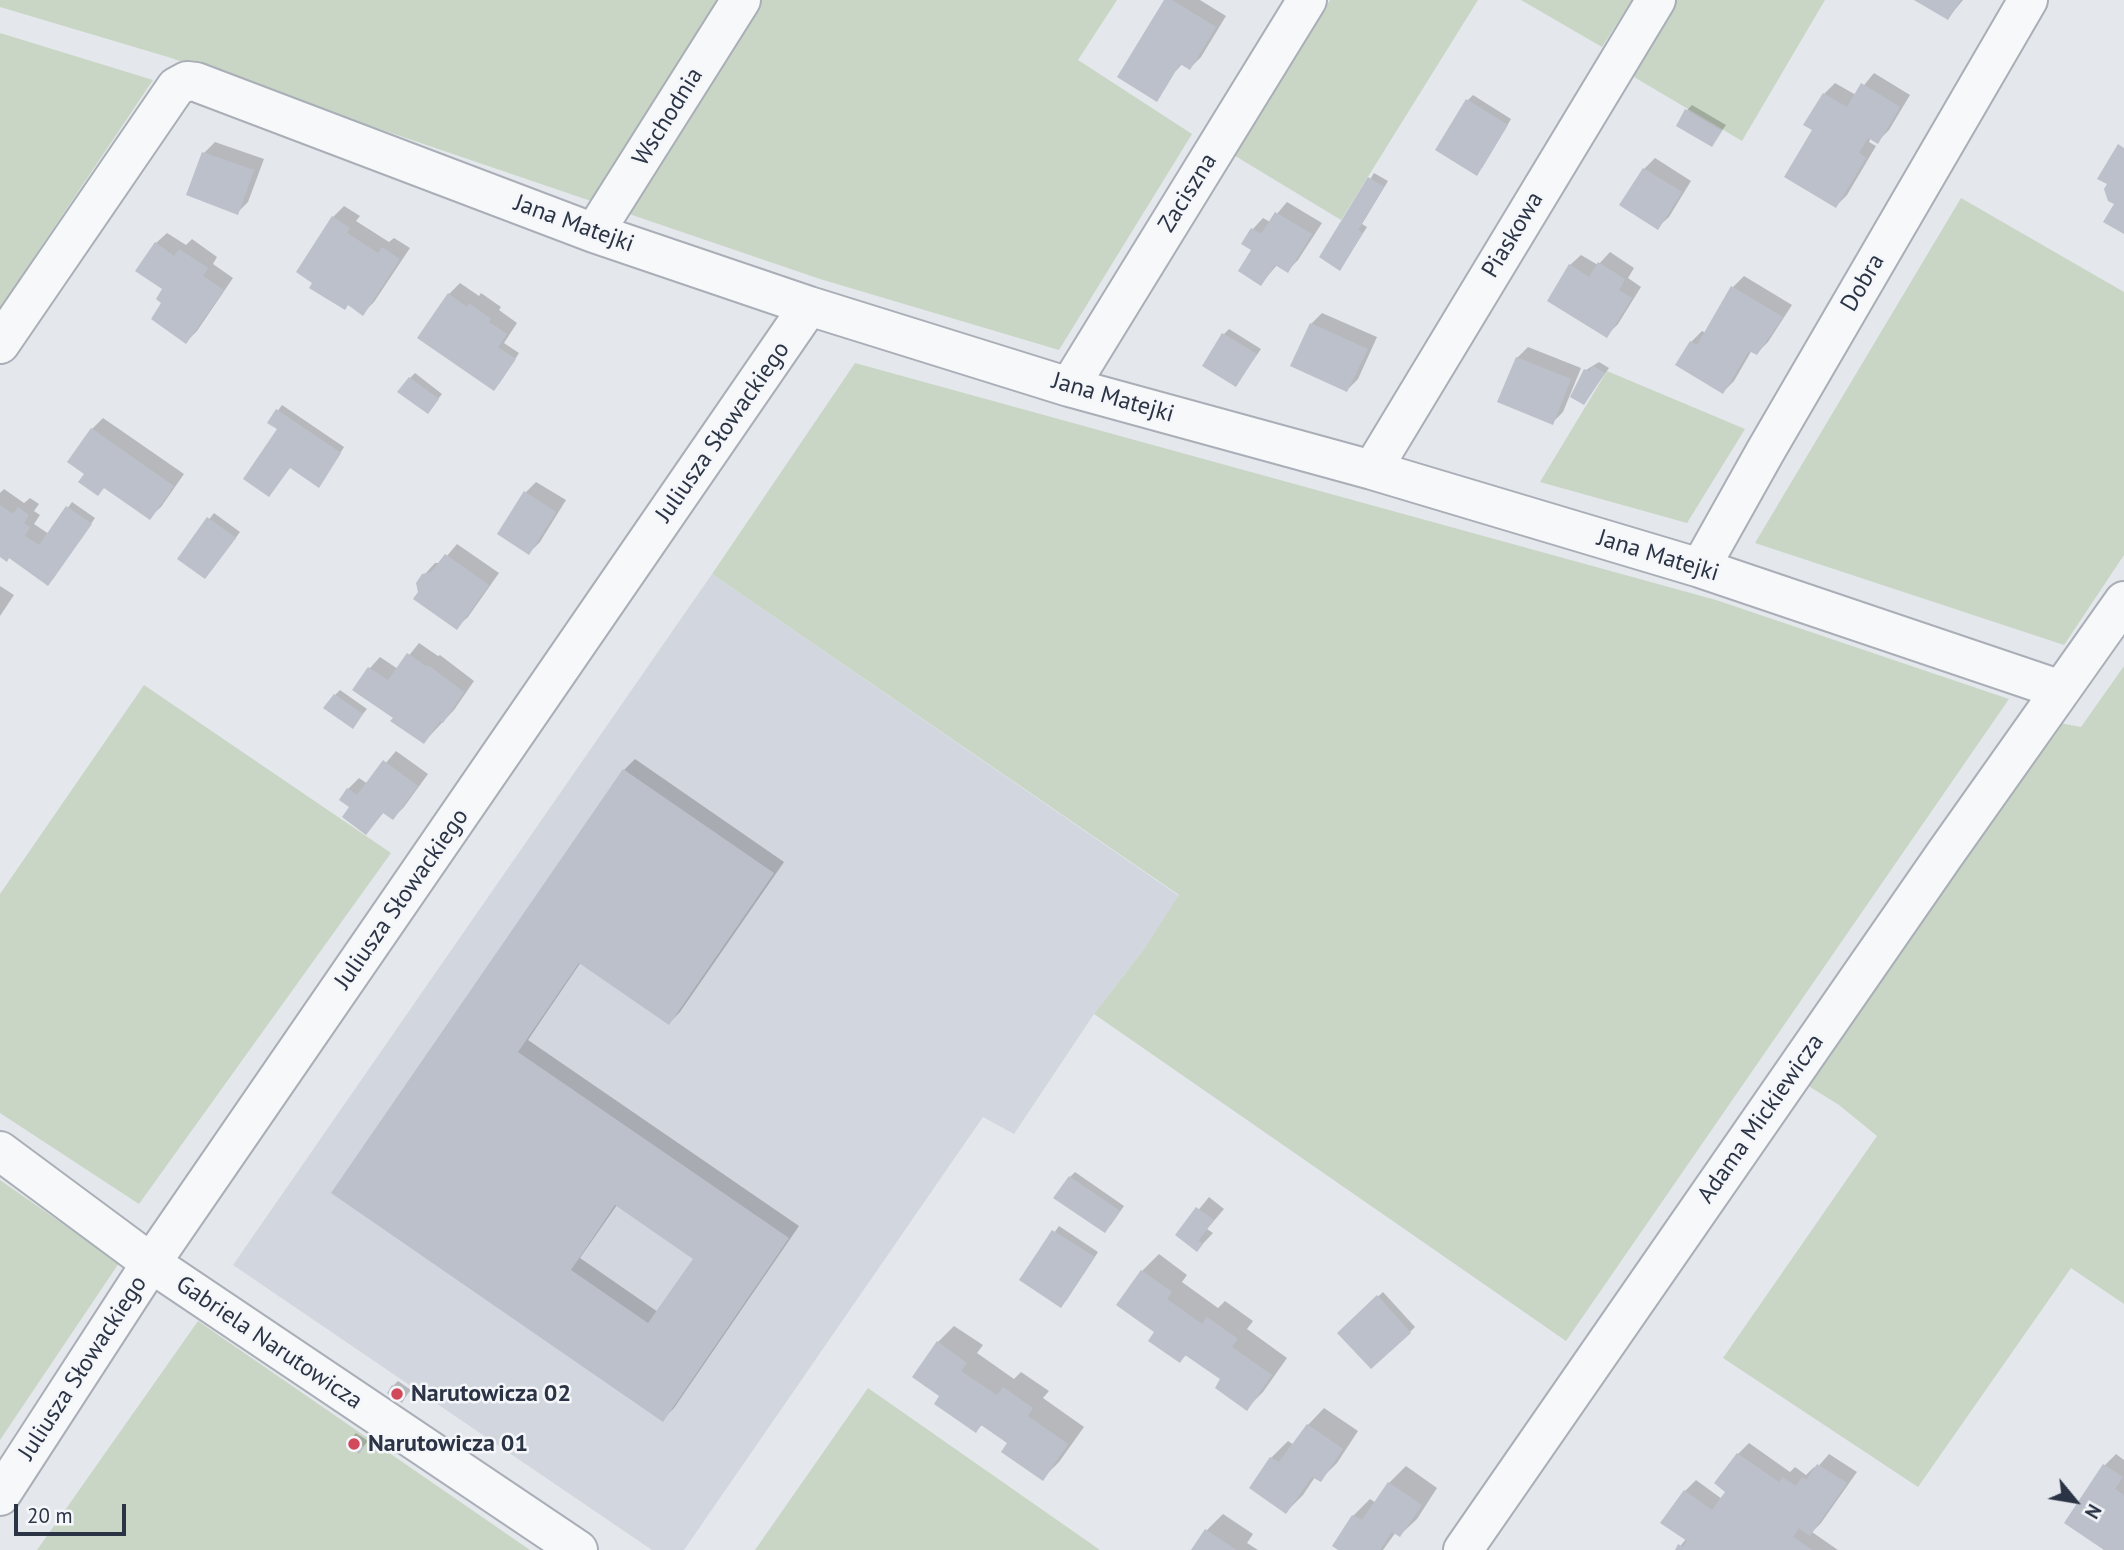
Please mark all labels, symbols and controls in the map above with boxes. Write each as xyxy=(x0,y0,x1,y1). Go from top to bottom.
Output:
street label: Wschodnia xyxy=(627,63,709,171)
street label: Zaciszna xyxy=(1153,148,1223,238)
street label: Piaskowa xyxy=(1476,187,1550,283)
street label: Jana Matejki xyxy=(510,189,638,259)
street label: Dobra xyxy=(1835,249,1891,317)
street label: Juliusza Słowackiego xyxy=(650,336,796,528)
street label: Jana Matejki xyxy=(1049,367,1177,429)
street label: Jana Matejki xyxy=(1594,524,1722,588)
street label: Juliusza Słowackiego xyxy=(329,803,475,995)
street label: Adama Mickiewicza xyxy=(1692,1029,1830,1209)
street label: Gabriela Narutowicza xyxy=(170,1270,368,1416)
street label: Juliusza Słowackiego xyxy=(13,1271,153,1465)
place label: Narutowicza 02 xyxy=(411,1380,571,1408)
marker: Narutowicza 02 xyxy=(389,1386,405,1402)
place label: Narutowicza 01 xyxy=(368,1430,528,1458)
marker: Narutowicza 01 xyxy=(346,1436,362,1452)
north arrow xyxy=(2040,1466,2110,1536)
scale bar xyxy=(18,1490,130,1534)
text: N xyxy=(2080,1500,2107,1523)
text: 20 m xyxy=(27,1502,73,1529)

